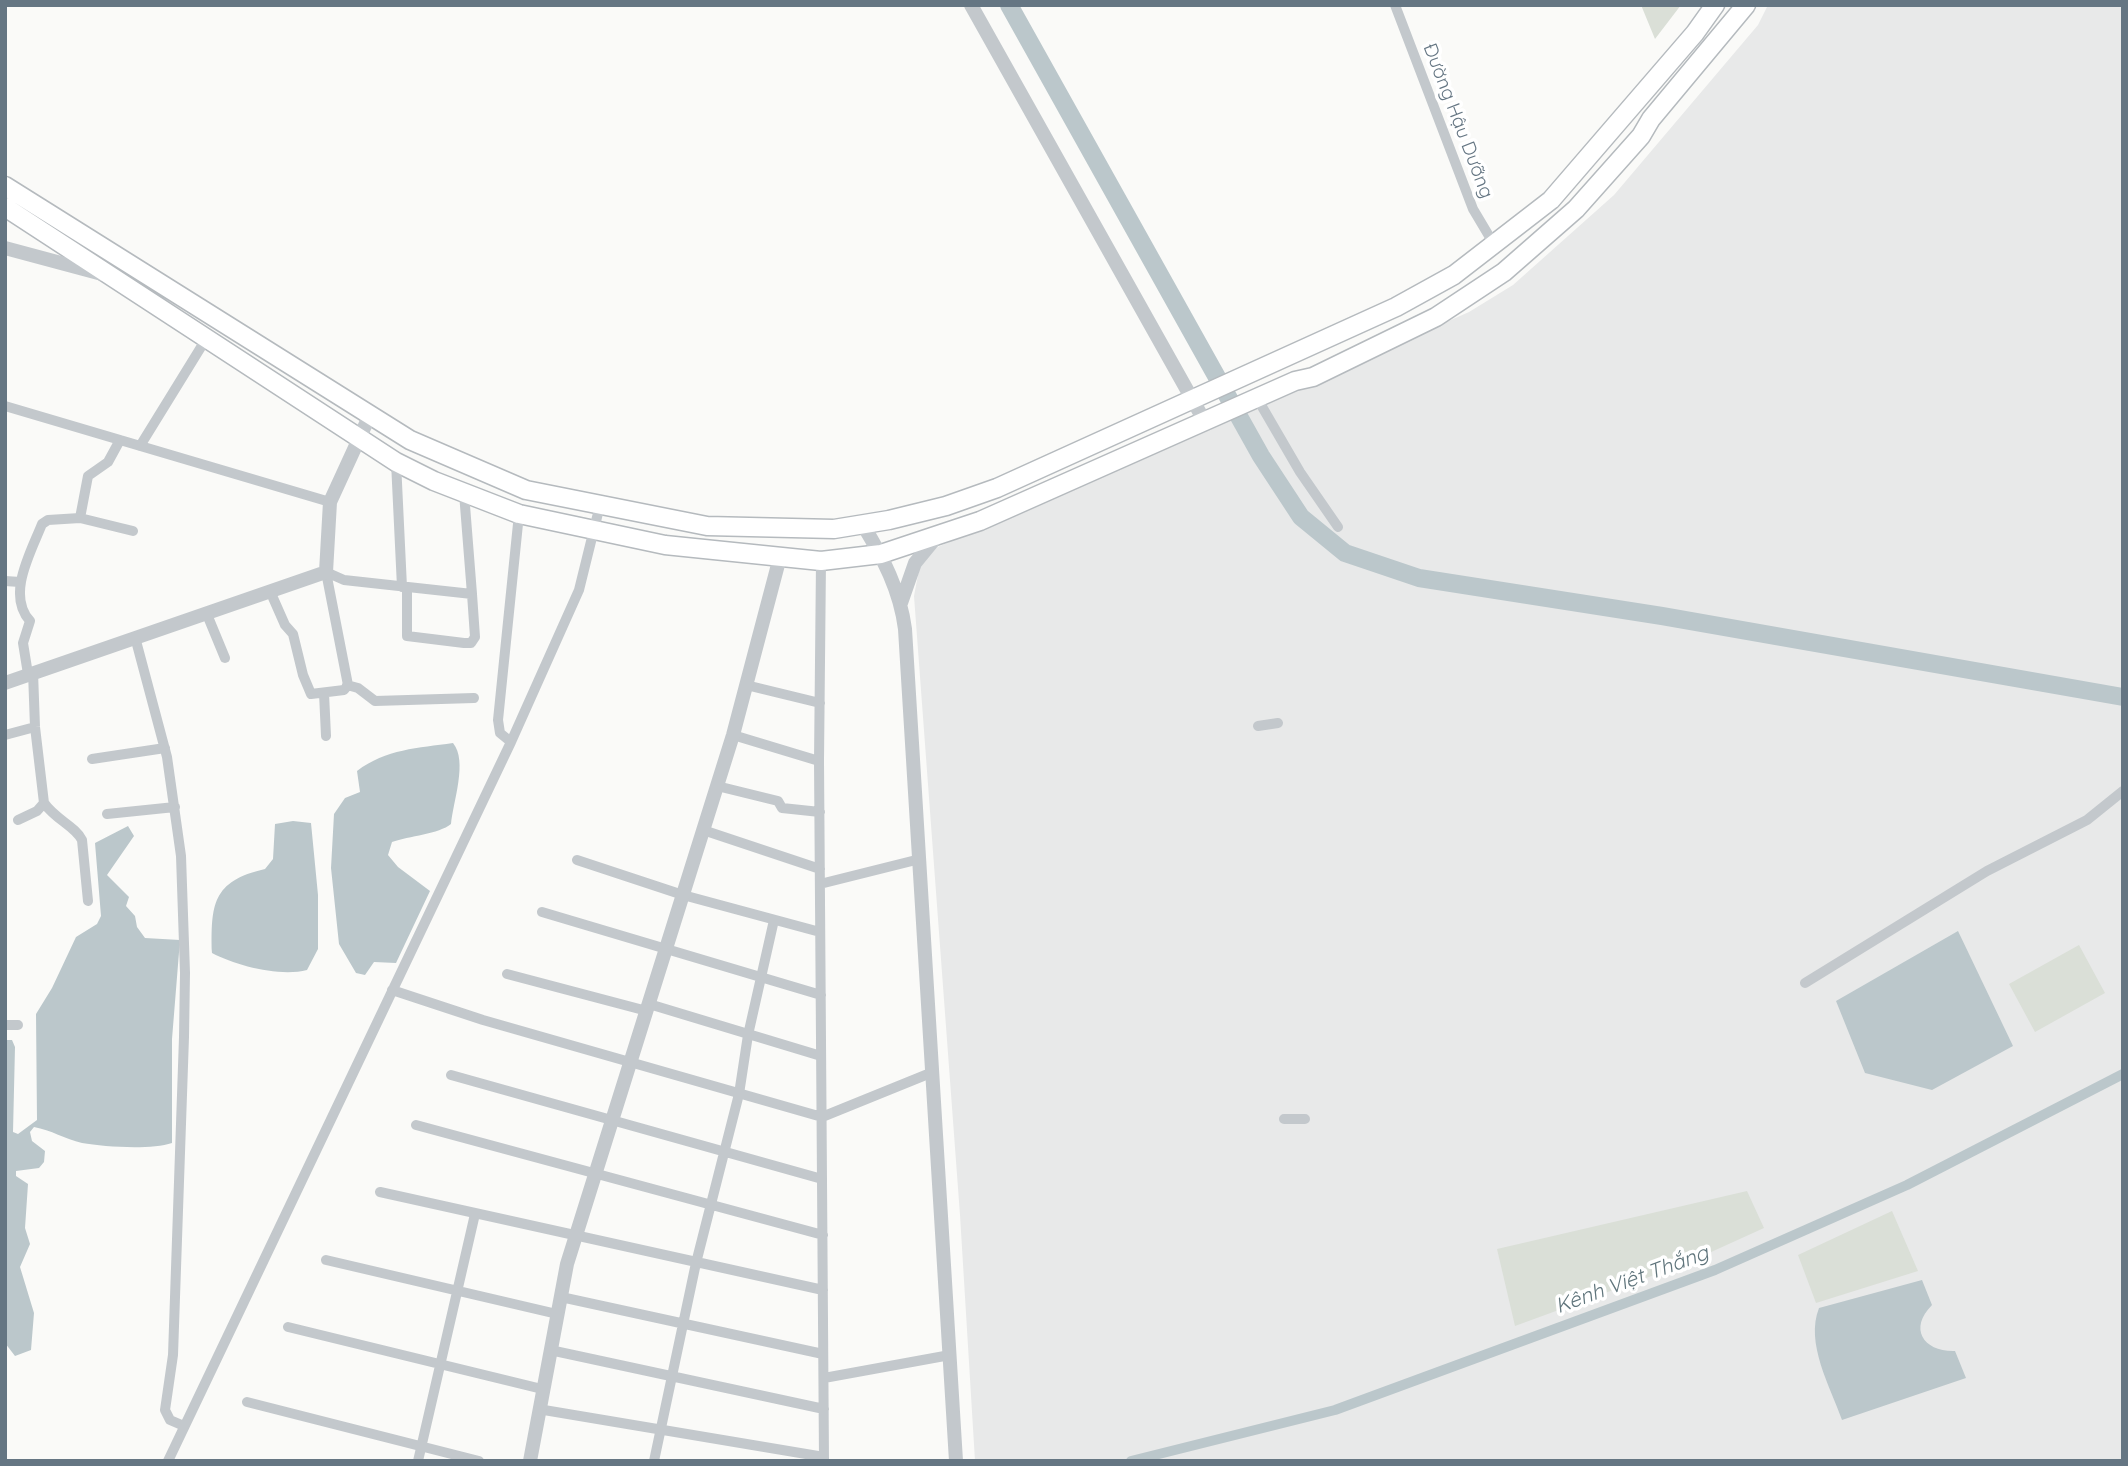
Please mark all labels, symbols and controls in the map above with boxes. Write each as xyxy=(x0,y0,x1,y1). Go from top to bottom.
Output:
street label: Đường Hậu Dưỡng xyxy=(1418,40,1498,202)
water label: Kênh Việt Thắng xyxy=(1552,1241,1712,1319)

